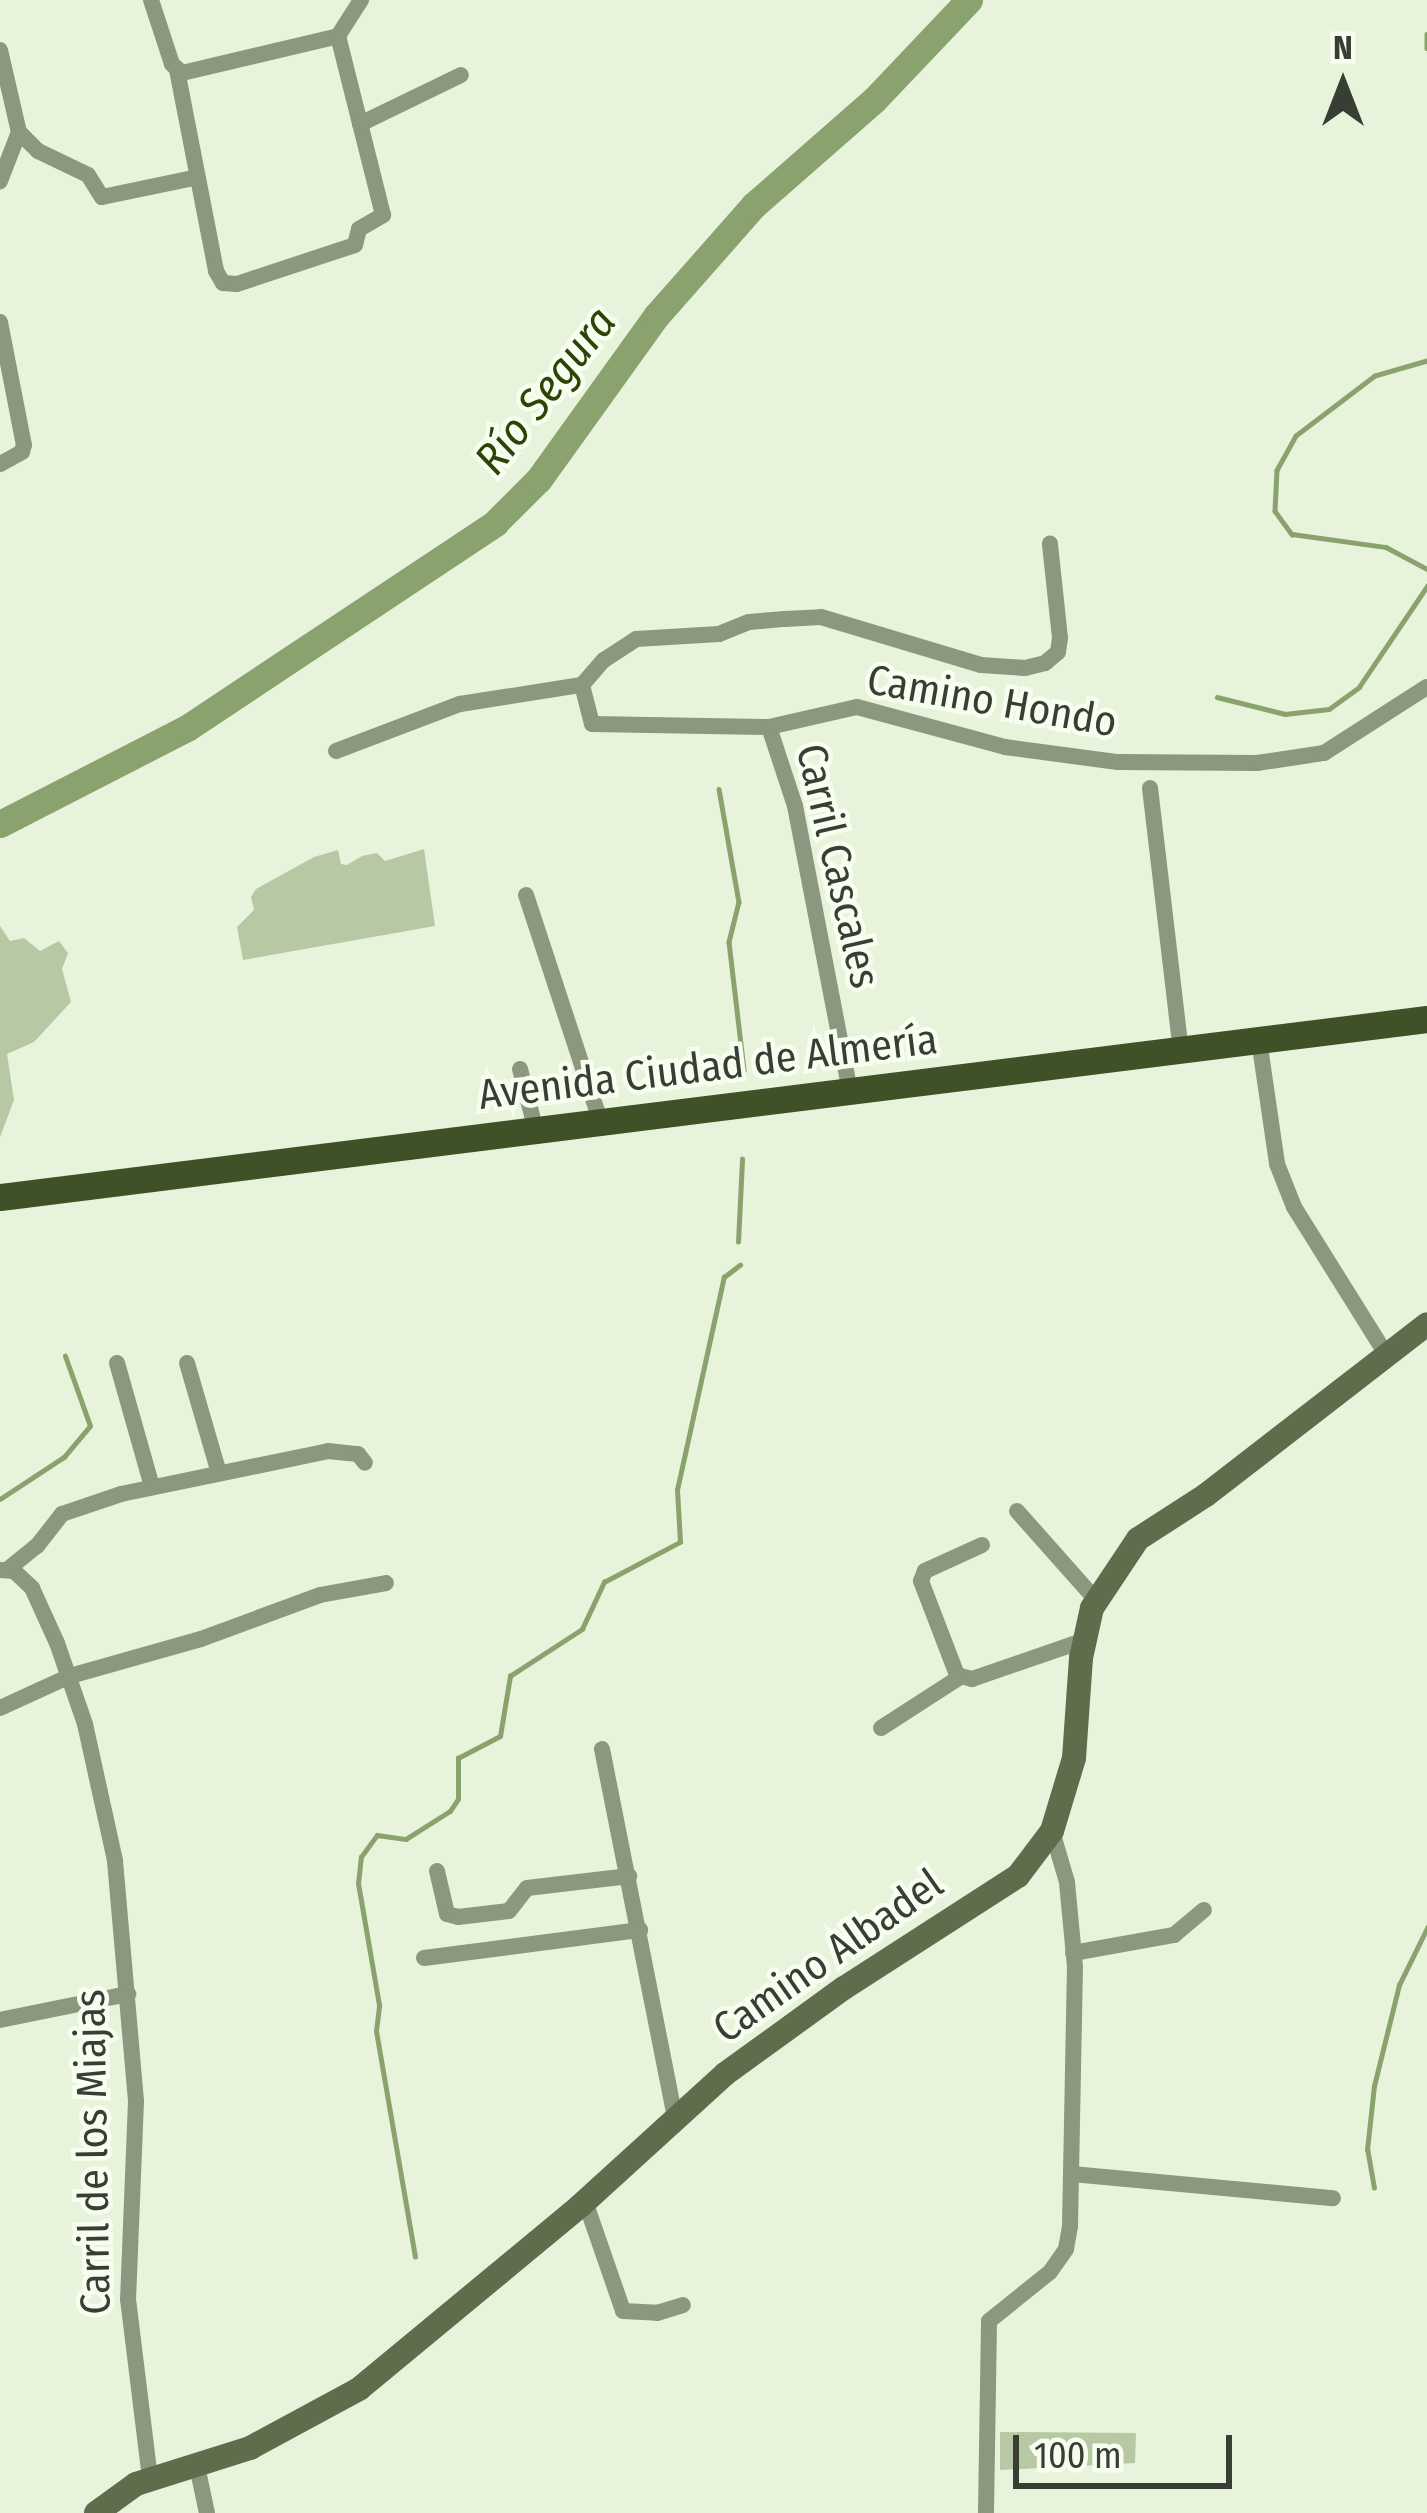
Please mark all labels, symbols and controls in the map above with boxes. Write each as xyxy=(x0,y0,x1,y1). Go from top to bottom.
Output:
north arrow xyxy=(1283,24,1403,144)
text: N xyxy=(1333,28,1353,68)
water label: Río Segura xyxy=(464,297,628,485)
street label: Camino Hondo xyxy=(863,654,1121,748)
street label: Carril Cascales xyxy=(785,739,891,993)
street label: Avenida Ciudad de Almería xyxy=(476,1014,940,1120)
street label: Camino Albadel xyxy=(704,1858,952,2054)
street label: Carril de los Miajas xyxy=(65,1989,121,2315)
scale bar xyxy=(1019,2411,1238,2485)
text: 100 m xyxy=(1034,2434,1122,2478)

